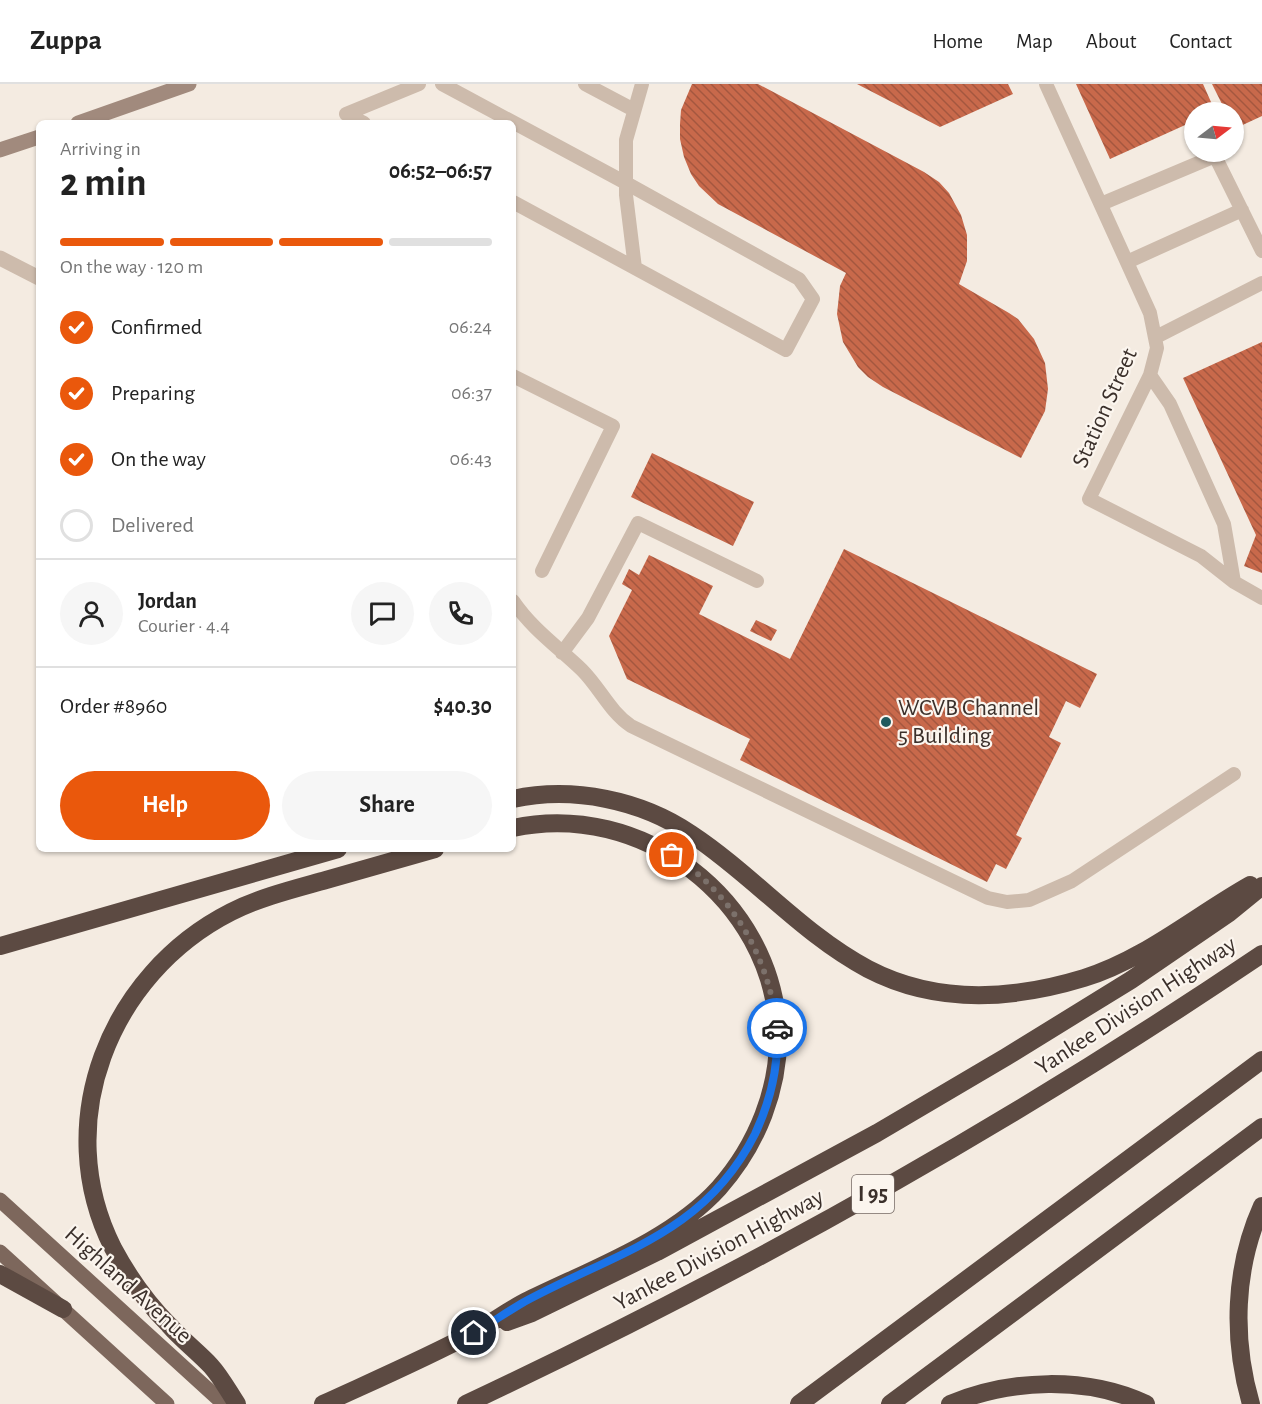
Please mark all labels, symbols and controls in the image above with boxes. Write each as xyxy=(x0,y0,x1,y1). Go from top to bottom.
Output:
text: Zuppa xyxy=(30,27,102,55)
text: Home xyxy=(932,31,983,52)
text: Map xyxy=(1016,31,1053,52)
text: About xyxy=(1086,31,1136,52)
text: Contact xyxy=(1169,31,1232,52)
north arrow xyxy=(1184,102,1244,162)
map controls xyxy=(1184,102,1244,162)
text: Arriving in xyxy=(60,139,141,159)
text: 06:52–06:57 xyxy=(389,160,492,182)
text: 2 min xyxy=(60,164,147,203)
text: On the way · 120 m xyxy=(60,257,203,277)
icon: check xyxy=(60,311,93,344)
text: Confirmed xyxy=(111,316,202,338)
text: 06:24 xyxy=(449,317,492,337)
street label: Station Street xyxy=(1068,344,1142,471)
icon: check xyxy=(60,377,93,410)
text: Preparing xyxy=(111,382,195,404)
text: 06:37 xyxy=(451,383,492,403)
icon: check xyxy=(60,443,93,476)
text: On the way xyxy=(111,448,206,470)
text: 06:43 xyxy=(450,449,492,469)
text: Delivered xyxy=(111,514,194,536)
button: person xyxy=(60,582,123,645)
button: chat xyxy=(351,582,414,645)
button: phone xyxy=(429,582,492,645)
text: Jordan xyxy=(138,590,197,612)
text: Courier · 4.4 xyxy=(138,616,230,636)
text: Order #8960 xyxy=(60,695,167,717)
text: $40.30 xyxy=(434,695,492,717)
place label: WCVB Channel 5 Building xyxy=(898,696,1039,748)
marker: WCVB Channel 5 Building xyxy=(879,715,893,729)
button: Help xyxy=(60,771,270,840)
button: Share xyxy=(282,771,492,840)
pin xyxy=(646,829,697,880)
icon: bag xyxy=(655,838,688,871)
street label: Yankee Division Highway xyxy=(1032,932,1240,1080)
courier xyxy=(747,998,807,1058)
icon: car xyxy=(761,1012,794,1045)
road number: I 95 xyxy=(852,1175,894,1213)
street label: Yankee Division Highway xyxy=(610,1185,828,1315)
street label: Highland Avenue xyxy=(60,1222,196,1348)
pin xyxy=(448,1307,499,1358)
icon: home xyxy=(457,1316,490,1349)

